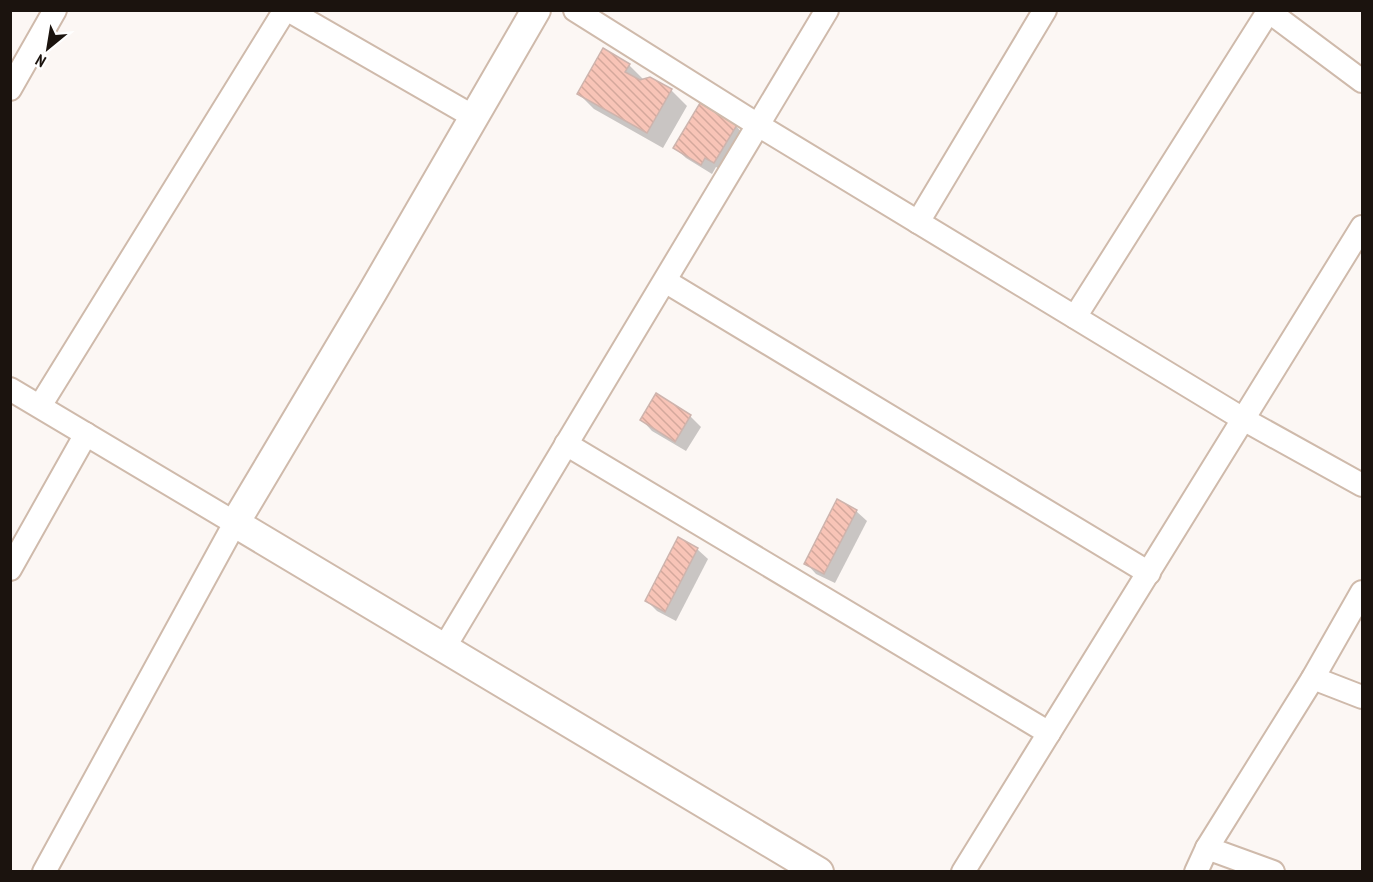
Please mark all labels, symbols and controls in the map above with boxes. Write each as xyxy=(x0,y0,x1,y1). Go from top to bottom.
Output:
north arrow xyxy=(18,18,78,78)
text: N xyxy=(32,50,49,72)

